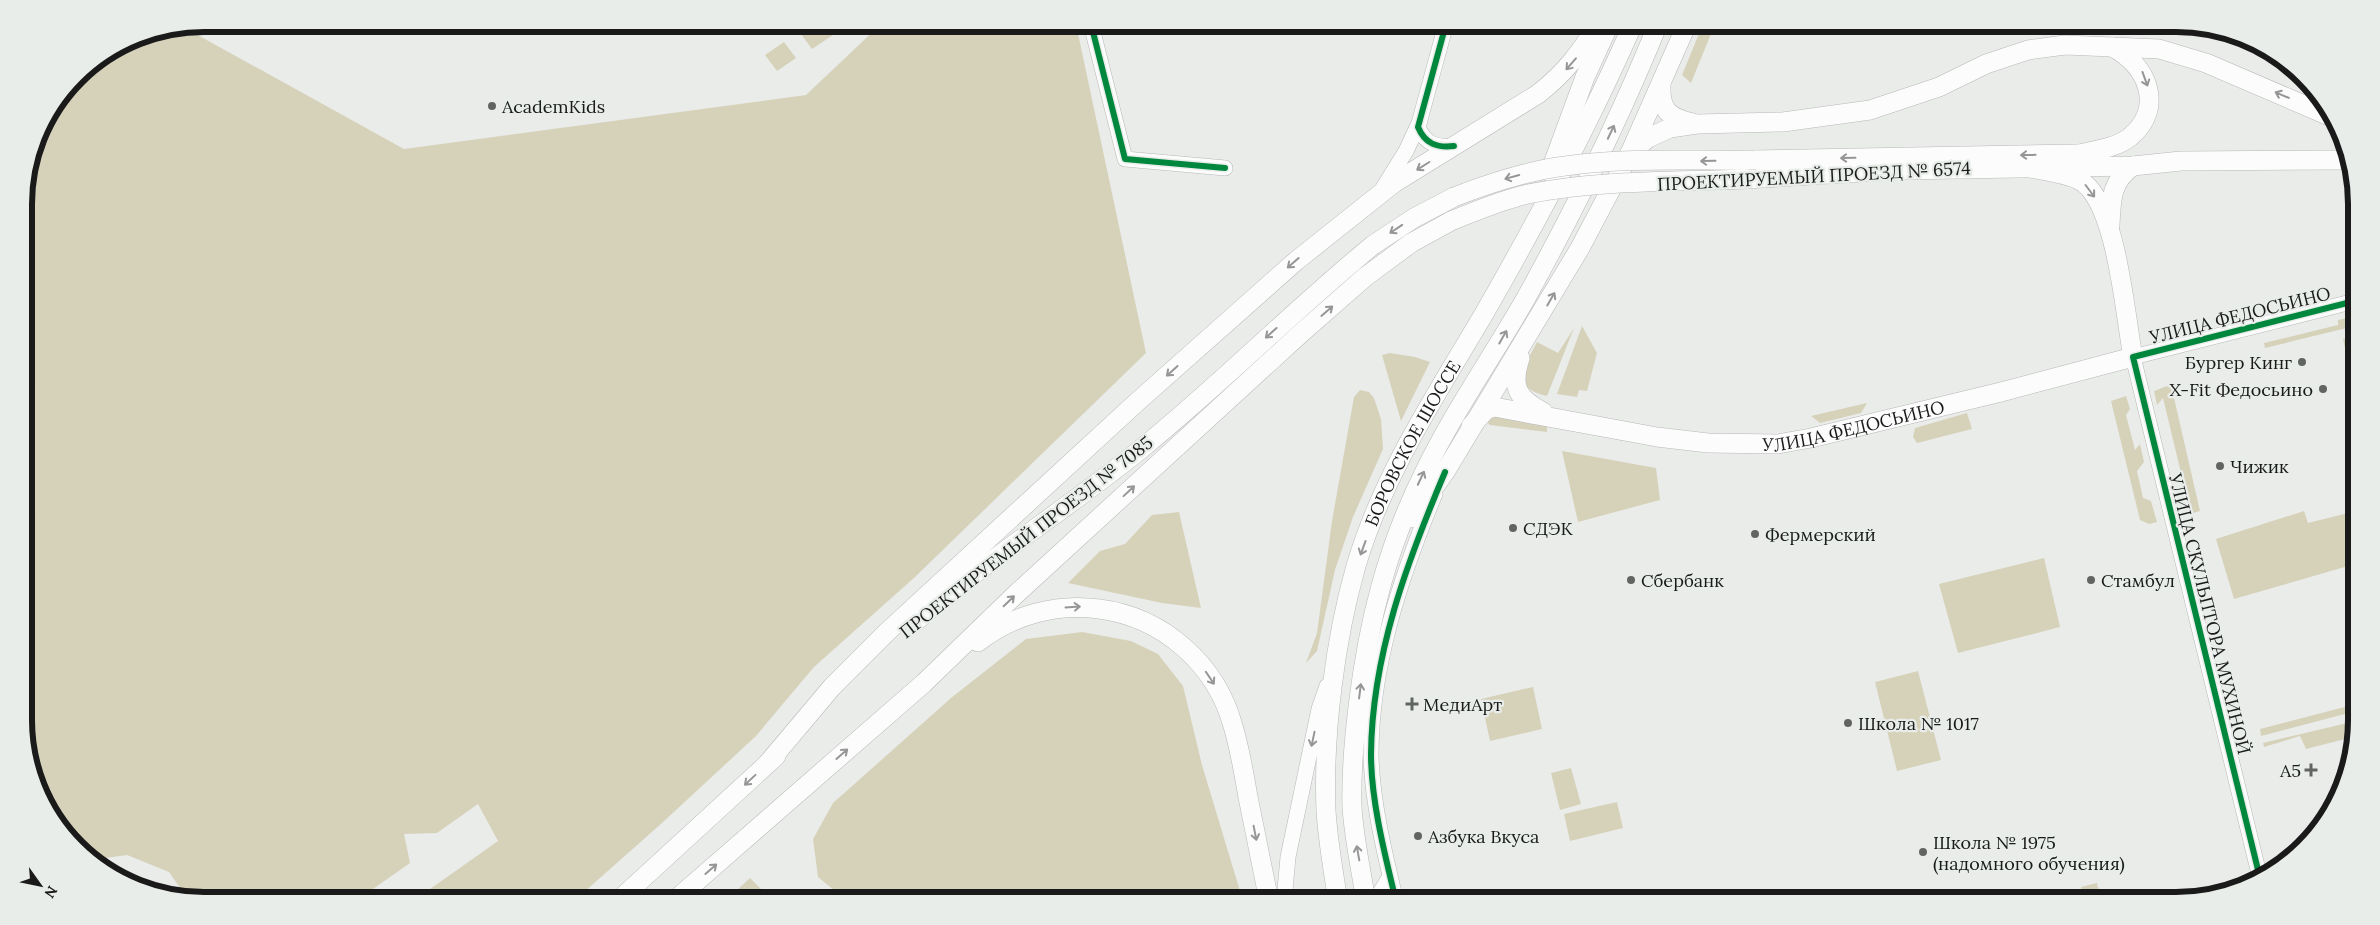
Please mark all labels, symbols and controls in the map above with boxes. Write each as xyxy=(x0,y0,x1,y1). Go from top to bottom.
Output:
one-way arrow xyxy=(1566,57,1577,70)
one-way arrow xyxy=(2141,71,2150,86)
one-way arrow xyxy=(2275,90,2290,99)
place label: AcademKids xyxy=(501,95,605,118)
marker: AcademKids xyxy=(486,100,498,112)
one-way arrow xyxy=(1607,125,1616,140)
one-way arrow xyxy=(2020,150,2036,159)
one-way arrow xyxy=(1840,153,1856,163)
street label: ПРОЕКТИРУЕМЫЙ ПРОЕЗД № 6574 xyxy=(1657,156,1972,196)
one-way arrow xyxy=(1700,156,1716,165)
one-way arrow xyxy=(1416,161,1430,171)
one-way arrow xyxy=(1504,173,1520,183)
one-way arrow xyxy=(2084,184,2095,197)
one-way arrow xyxy=(1390,225,1404,235)
one-way arrow xyxy=(1287,258,1300,269)
street label: УЛИЦА ФЕДОСЬИНО xyxy=(2146,281,2333,349)
one-way arrow xyxy=(1546,293,1556,307)
one-way arrow xyxy=(1320,305,1333,317)
one-way arrow xyxy=(1265,327,1278,339)
one-way arrow xyxy=(1498,331,1508,345)
place label: Бургер Кинг xyxy=(2185,351,2292,374)
street label: БОРОВСКОЕ ШОССЕ xyxy=(1359,356,1465,530)
marker: Бургер Кинг xyxy=(2296,356,2308,368)
one-way arrow xyxy=(1165,365,1178,377)
place label: X-Fit Федосьино xyxy=(2169,378,2313,401)
marker: X-Fit Федосьино xyxy=(2317,383,2329,395)
street label: УЛИЦА ФЕДОСЬИНО xyxy=(1761,395,1947,456)
street label: ПРОЕКТИРУЕМЫЙ ПРОЕЗД № 7085 xyxy=(895,431,1157,643)
place label: Чижик xyxy=(2230,455,2289,478)
marker: Чижик xyxy=(2214,460,2226,472)
street label: УЛИЦА СКУЛЬПТОРА МУХИНОЙ xyxy=(2164,470,2256,757)
one-way arrow xyxy=(1417,471,1427,486)
one-way arrow xyxy=(1122,485,1135,497)
place label: СДЭК xyxy=(1523,517,1573,540)
marker: СДЭК xyxy=(1507,522,1519,534)
place label: Фермерский xyxy=(1765,523,1876,546)
marker: Фермерский xyxy=(1749,528,1761,540)
one-way arrow xyxy=(1358,540,1367,555)
place label: Сбербанк xyxy=(1641,569,1724,592)
place label: Стамбул xyxy=(2101,569,2175,592)
marker: Сбербанк xyxy=(1625,574,1637,586)
marker: Стамбул xyxy=(2085,574,2097,586)
one-way arrow xyxy=(1003,595,1015,607)
one-way arrow xyxy=(1065,603,1081,612)
one-way arrow xyxy=(1206,671,1216,685)
one-way arrow xyxy=(1355,684,1365,700)
place label: МедиАрт xyxy=(1423,693,1502,716)
marker: МедиАрт xyxy=(1405,697,1419,711)
place label: Школа № 1017 xyxy=(1858,712,1979,735)
marker: Школа № 1017 xyxy=(1842,717,1854,729)
one-way arrow xyxy=(1307,731,1317,747)
one-way arrow xyxy=(835,749,848,760)
place label: А5 xyxy=(2279,759,2301,782)
marker: А5 xyxy=(2305,764,2317,776)
one-way arrow xyxy=(744,774,757,786)
one-way arrow xyxy=(1251,825,1261,841)
place label: Азбука Вкуса xyxy=(1427,825,1539,848)
marker: Азбука Вкуса xyxy=(1412,830,1424,842)
place label: Школа № 1975 (надомного обучения) xyxy=(1933,831,2125,875)
one-way arrow xyxy=(1352,845,1362,861)
marker: Школа № 1975 (надомного обучения) xyxy=(1917,846,1929,858)
north arrow xyxy=(15,860,65,910)
one-way arrow xyxy=(704,864,717,875)
text: N xyxy=(40,883,61,902)

